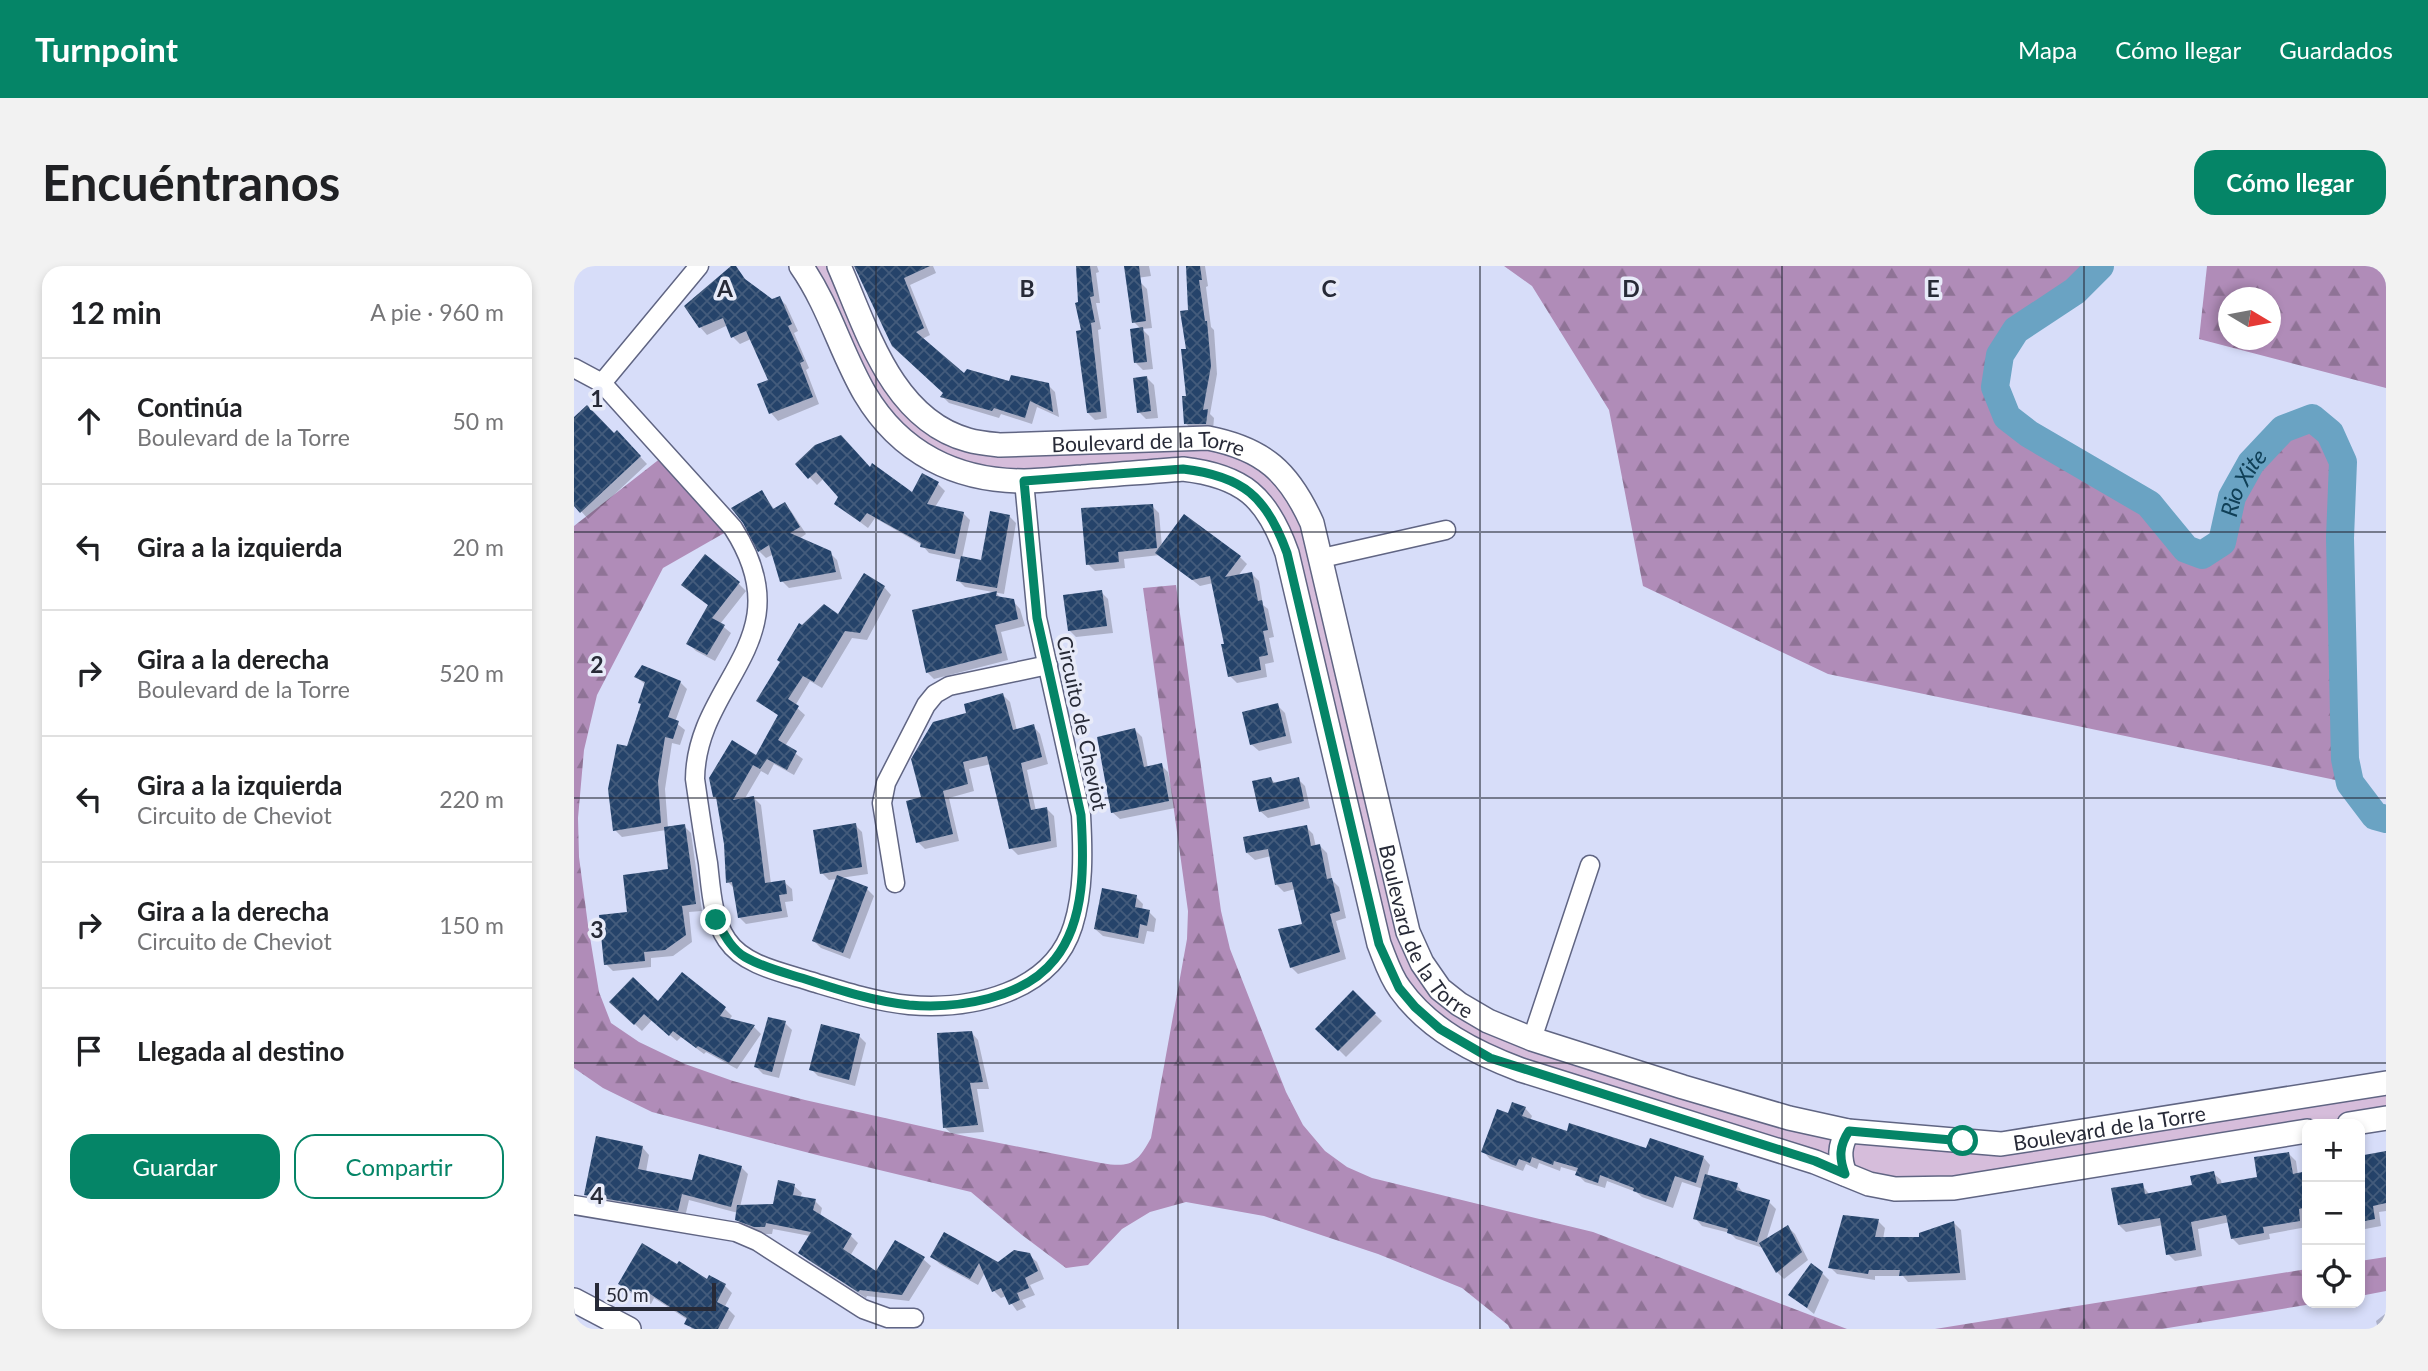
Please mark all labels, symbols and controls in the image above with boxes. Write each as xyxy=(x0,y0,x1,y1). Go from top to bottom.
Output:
text: Turnpoint xyxy=(35,29,178,69)
text: Mapa xyxy=(2018,35,2077,64)
text: Cómo llegar xyxy=(2115,35,2241,64)
text: Guardados xyxy=(2279,35,2393,64)
button: Cómo llegar xyxy=(2194,150,2386,215)
text: Encuéntranos xyxy=(42,153,340,211)
text: A xyxy=(716,274,734,302)
text: B xyxy=(1019,274,1035,302)
text: C xyxy=(1321,274,1337,302)
text: D xyxy=(1622,274,1640,302)
text: E xyxy=(1926,274,1940,302)
north arrow xyxy=(2218,287,2281,350)
text: 12 min xyxy=(70,294,162,330)
text: A pie · 960 m xyxy=(370,298,504,326)
text: 1 xyxy=(590,384,604,412)
text: Continúa xyxy=(137,391,243,423)
icon: ahead xyxy=(70,402,108,440)
text: 50 m xyxy=(453,407,504,435)
text: Boulevard de la Torre xyxy=(137,423,350,451)
street label: Boulevard de la Torre xyxy=(1051,425,1249,460)
water label: Rio Xite xyxy=(2214,442,2272,519)
icon: left xyxy=(70,528,108,566)
text: Gira a la izquierda xyxy=(137,531,343,563)
text: 20 m xyxy=(453,533,504,561)
street label: Circuito de Cheviot xyxy=(1052,633,1114,813)
text: Gira a la derecha xyxy=(137,643,329,675)
text: 2 xyxy=(590,650,604,678)
icon: right xyxy=(70,654,108,692)
text: 520 m xyxy=(439,659,504,687)
text: Boulevard de la Torre xyxy=(137,675,350,703)
text: Gira a la izquierda xyxy=(137,769,343,801)
icon: left xyxy=(70,780,108,818)
text: 220 m xyxy=(439,785,504,813)
text: Circuito de Cheviot xyxy=(137,801,332,829)
street label: Boulevard de la Torre xyxy=(1375,842,1478,1022)
text: Gira a la derecha xyxy=(137,895,329,927)
route end xyxy=(700,904,731,935)
icon: right xyxy=(70,906,108,944)
text: 150 m xyxy=(439,911,504,939)
text: 3 xyxy=(590,915,604,943)
text: Circuito de Cheviot xyxy=(137,927,332,955)
icon: arrive xyxy=(70,1032,108,1070)
text: Llegada al destino xyxy=(137,1035,344,1067)
street label: Boulevard de la Torre xyxy=(2011,1099,2207,1154)
map controls xyxy=(2302,1119,2365,1308)
button: + xyxy=(2302,1119,2365,1182)
route start xyxy=(1947,1125,1978,1156)
button: Guardar xyxy=(70,1134,280,1199)
button: Compartir xyxy=(294,1134,504,1199)
text: 4 xyxy=(590,1181,604,1209)
button: − xyxy=(2302,1182,2365,1245)
button: locate xyxy=(2302,1245,2365,1308)
scale bar xyxy=(595,1280,716,1312)
text: 50 m xyxy=(606,1283,649,1306)

